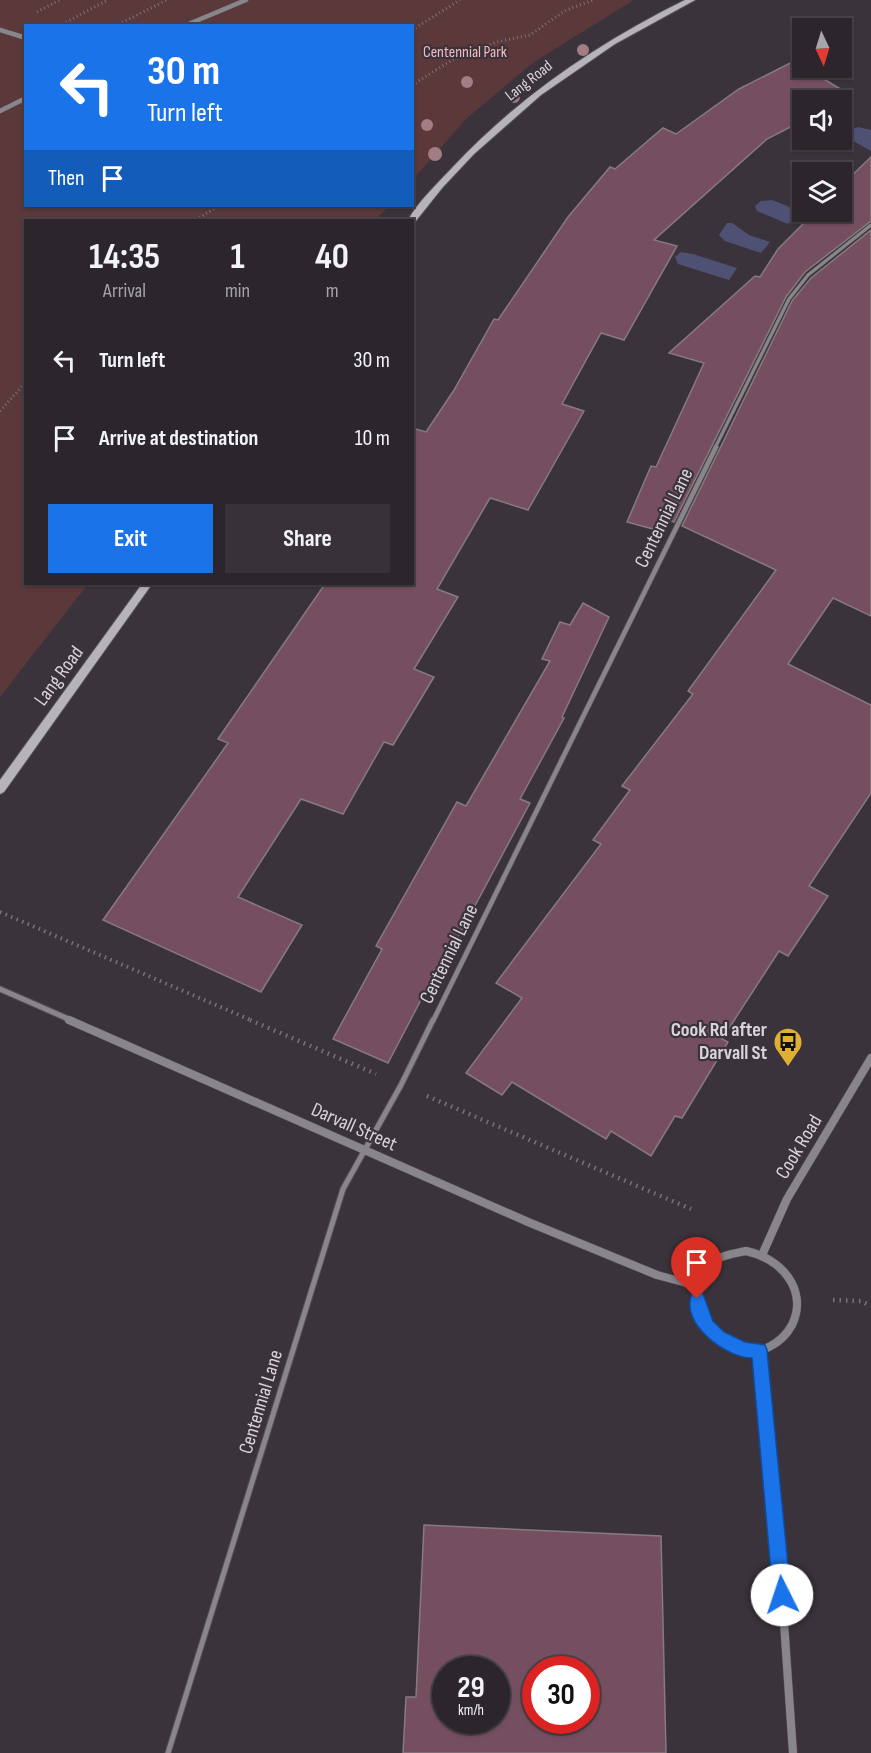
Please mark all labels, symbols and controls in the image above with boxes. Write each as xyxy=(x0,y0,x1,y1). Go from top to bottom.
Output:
north arrow xyxy=(792,18,852,78)
map controls xyxy=(792,18,852,222)
park label: Centennial Park xyxy=(423,43,507,62)
text: 30 m xyxy=(147,46,220,97)
icon: left xyxy=(48,48,126,126)
street label: Lang Road xyxy=(502,57,556,105)
button: sound xyxy=(792,90,852,150)
text: Turn left xyxy=(147,97,223,129)
icon: arrive xyxy=(96,162,129,195)
button: layers xyxy=(792,162,852,222)
text: Then xyxy=(48,165,84,192)
text: 14:35 xyxy=(89,236,160,279)
text: 1 xyxy=(231,236,245,279)
text: 40 xyxy=(315,236,349,279)
text: Arrival xyxy=(103,279,146,303)
text: min xyxy=(225,279,250,303)
text: m xyxy=(326,279,338,303)
icon: left xyxy=(48,344,81,377)
text: Turn left xyxy=(99,347,165,374)
text: 30 m xyxy=(353,347,390,374)
icon: arrive xyxy=(48,422,81,455)
text: Arrive at destination xyxy=(99,425,258,452)
text: 10 m xyxy=(355,425,390,452)
street label: Centennial Lane xyxy=(630,464,698,572)
button: Exit xyxy=(48,504,213,573)
button: Share xyxy=(225,504,390,573)
street label: Lang Road xyxy=(29,641,89,711)
street label: Centennial Lane xyxy=(415,900,483,1008)
place label: Cook Rd after Darvall St xyxy=(671,1018,767,1065)
bus stop icon: Cook Rd after Darvall St xyxy=(772,1026,804,1068)
street label: Darvall Street xyxy=(307,1097,401,1157)
street label: Cook Road xyxy=(771,1111,827,1183)
pin xyxy=(671,1237,722,1299)
icon: arrive xyxy=(680,1246,713,1279)
street label: Centennial Lane xyxy=(234,1347,288,1457)
position arrow xyxy=(750,1563,814,1627)
speed limit sign: 30 xyxy=(522,1656,600,1734)
text: 29 xyxy=(457,1670,485,1706)
text: km/h xyxy=(458,1701,484,1720)

